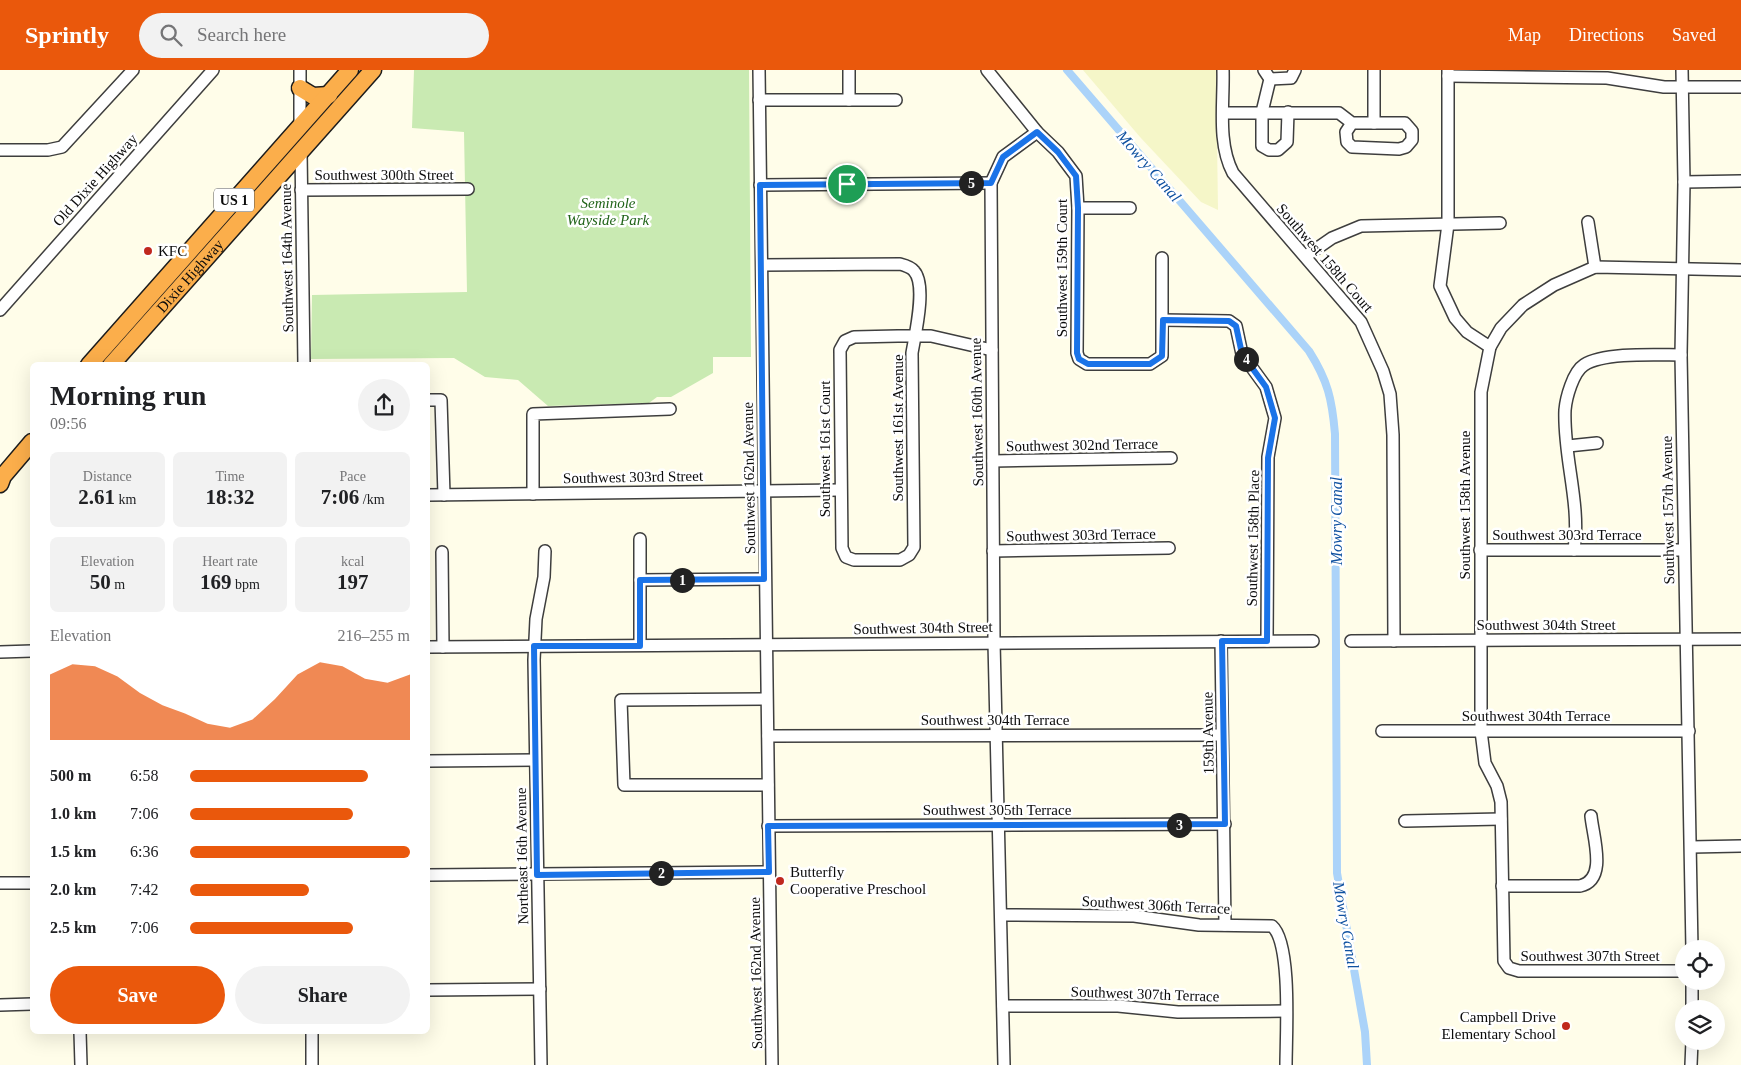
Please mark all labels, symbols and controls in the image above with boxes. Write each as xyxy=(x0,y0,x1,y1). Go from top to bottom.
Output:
search box xyxy=(139,13,489,58)
icon: search xyxy=(157,21,185,49)
text: Sprintly xyxy=(25,22,109,48)
text: Search here xyxy=(197,24,286,45)
text: Map xyxy=(1508,25,1541,45)
text: Directions xyxy=(1569,25,1644,45)
text: Saved xyxy=(1672,25,1716,45)
water label: Mowry Canal xyxy=(1112,126,1185,206)
street label: Old Dixie Highway xyxy=(49,130,141,229)
pin xyxy=(826,163,868,205)
street label: Southwest 300th Street xyxy=(314,167,454,183)
icon: arrive xyxy=(833,170,861,198)
pin: 5 xyxy=(958,170,984,196)
text: 5 xyxy=(968,176,975,191)
street label: Southwest 164th Avenue xyxy=(278,183,296,333)
road number: US 1 xyxy=(214,188,254,212)
park label: Seminole Wayside Park xyxy=(567,195,650,228)
street label: Southwest 159th Court xyxy=(1054,198,1070,337)
street label: Southwest 158th Court xyxy=(1274,201,1377,316)
street label: Dixie Highway xyxy=(153,236,227,316)
place label: KFC xyxy=(158,243,187,259)
marker: KFC xyxy=(142,245,154,257)
street label: Southwest 160th Avenue xyxy=(968,337,986,487)
pin: 4 xyxy=(1234,346,1258,372)
text: 4 xyxy=(1243,352,1250,367)
street label: Southwest 161st Avenue xyxy=(890,354,906,502)
button: share xyxy=(358,379,410,431)
text: Morning run xyxy=(50,380,206,411)
street label: Southwest 161st Court xyxy=(817,380,833,517)
street label: Southwest 162nd Avenue xyxy=(740,401,758,554)
text: 09:56 xyxy=(50,415,86,432)
street label: Southwest 158th Avenue xyxy=(1457,430,1473,579)
street label: Southwest 157th Avenue xyxy=(1659,435,1677,585)
street label: Southwest 302nd Terrace xyxy=(1006,436,1158,454)
street label: Southwest 303rd Street xyxy=(563,468,704,486)
text: Distance xyxy=(83,469,132,484)
text: Time xyxy=(215,469,245,484)
text: Pace xyxy=(339,469,366,484)
street label: Southwest 158th Place xyxy=(1244,469,1262,606)
water label: Mowry Canal xyxy=(1328,476,1346,566)
text: 2.61 xyxy=(78,485,115,509)
text: 18:32 xyxy=(205,485,254,509)
text: 7:06 xyxy=(321,485,359,509)
text: km xyxy=(115,492,136,507)
text: /km xyxy=(359,492,385,507)
street label: Southwest 303rd Terrace xyxy=(1006,526,1156,544)
street label: Southwest 303rd Terrace xyxy=(1492,527,1642,543)
text: Elevation xyxy=(81,554,134,569)
text: Heart rate xyxy=(202,554,258,569)
text: kcal xyxy=(341,554,364,569)
pin: 1 xyxy=(670,568,694,592)
text: 50 xyxy=(90,570,111,594)
text: 169 xyxy=(200,570,232,594)
text: 197 xyxy=(337,570,368,594)
text: 1 xyxy=(679,573,686,588)
text: m xyxy=(111,577,125,592)
text: bpm xyxy=(232,577,260,592)
street label: Southwest 304th Street xyxy=(1476,617,1616,633)
street label: Southwest 304th Street xyxy=(853,619,994,637)
text: Elevation xyxy=(50,627,111,644)
text: 216–255 m xyxy=(338,627,410,644)
street label: 159th Avenue xyxy=(1199,691,1217,774)
street label: Southwest 304th Terrace xyxy=(1462,708,1611,724)
street label: Southwest 304th Terrace xyxy=(921,712,1070,728)
text: 500 m xyxy=(50,767,91,784)
text: 6:58 xyxy=(130,767,158,784)
street label: Northeast 16th Avenue xyxy=(513,787,531,925)
street label: Southwest 305th Terrace xyxy=(923,802,1072,818)
text: 1.0 km xyxy=(50,805,96,822)
text: 7:06 xyxy=(130,805,158,822)
pin: 3 xyxy=(1166,812,1192,838)
text: 3 xyxy=(1176,818,1183,833)
text: 1.5 km xyxy=(50,843,96,860)
text: 6:36 xyxy=(130,843,158,860)
pin: 2 xyxy=(648,860,674,886)
place label: Butterfly Cooperative Preschool xyxy=(790,864,926,897)
text: 2 xyxy=(658,866,665,881)
marker: Butterfly Cooperative Preschool xyxy=(774,875,786,887)
water label: Mowry Canal xyxy=(1329,879,1362,971)
text: 2.0 km xyxy=(50,881,96,898)
text: 7:42 xyxy=(130,881,158,898)
street label: Southwest 306th Terrace xyxy=(1081,893,1231,917)
street label: Southwest 162nd Avenue xyxy=(747,896,765,1049)
text: 2.5 km xyxy=(50,919,96,936)
text: 7:06 xyxy=(130,919,158,936)
map controls xyxy=(1675,940,1725,1050)
button: locate xyxy=(1675,940,1725,990)
street label: Southwest 307th Street xyxy=(1520,948,1660,964)
button: Save xyxy=(50,966,225,1024)
button: Share xyxy=(235,966,410,1024)
street label: Southwest 307th Terrace xyxy=(1070,983,1220,1005)
button: layers xyxy=(1675,1000,1725,1050)
place label: Campbell Drive Elementary School xyxy=(1441,1009,1556,1042)
marker: Campbell Drive Elementary School xyxy=(1560,1020,1572,1032)

